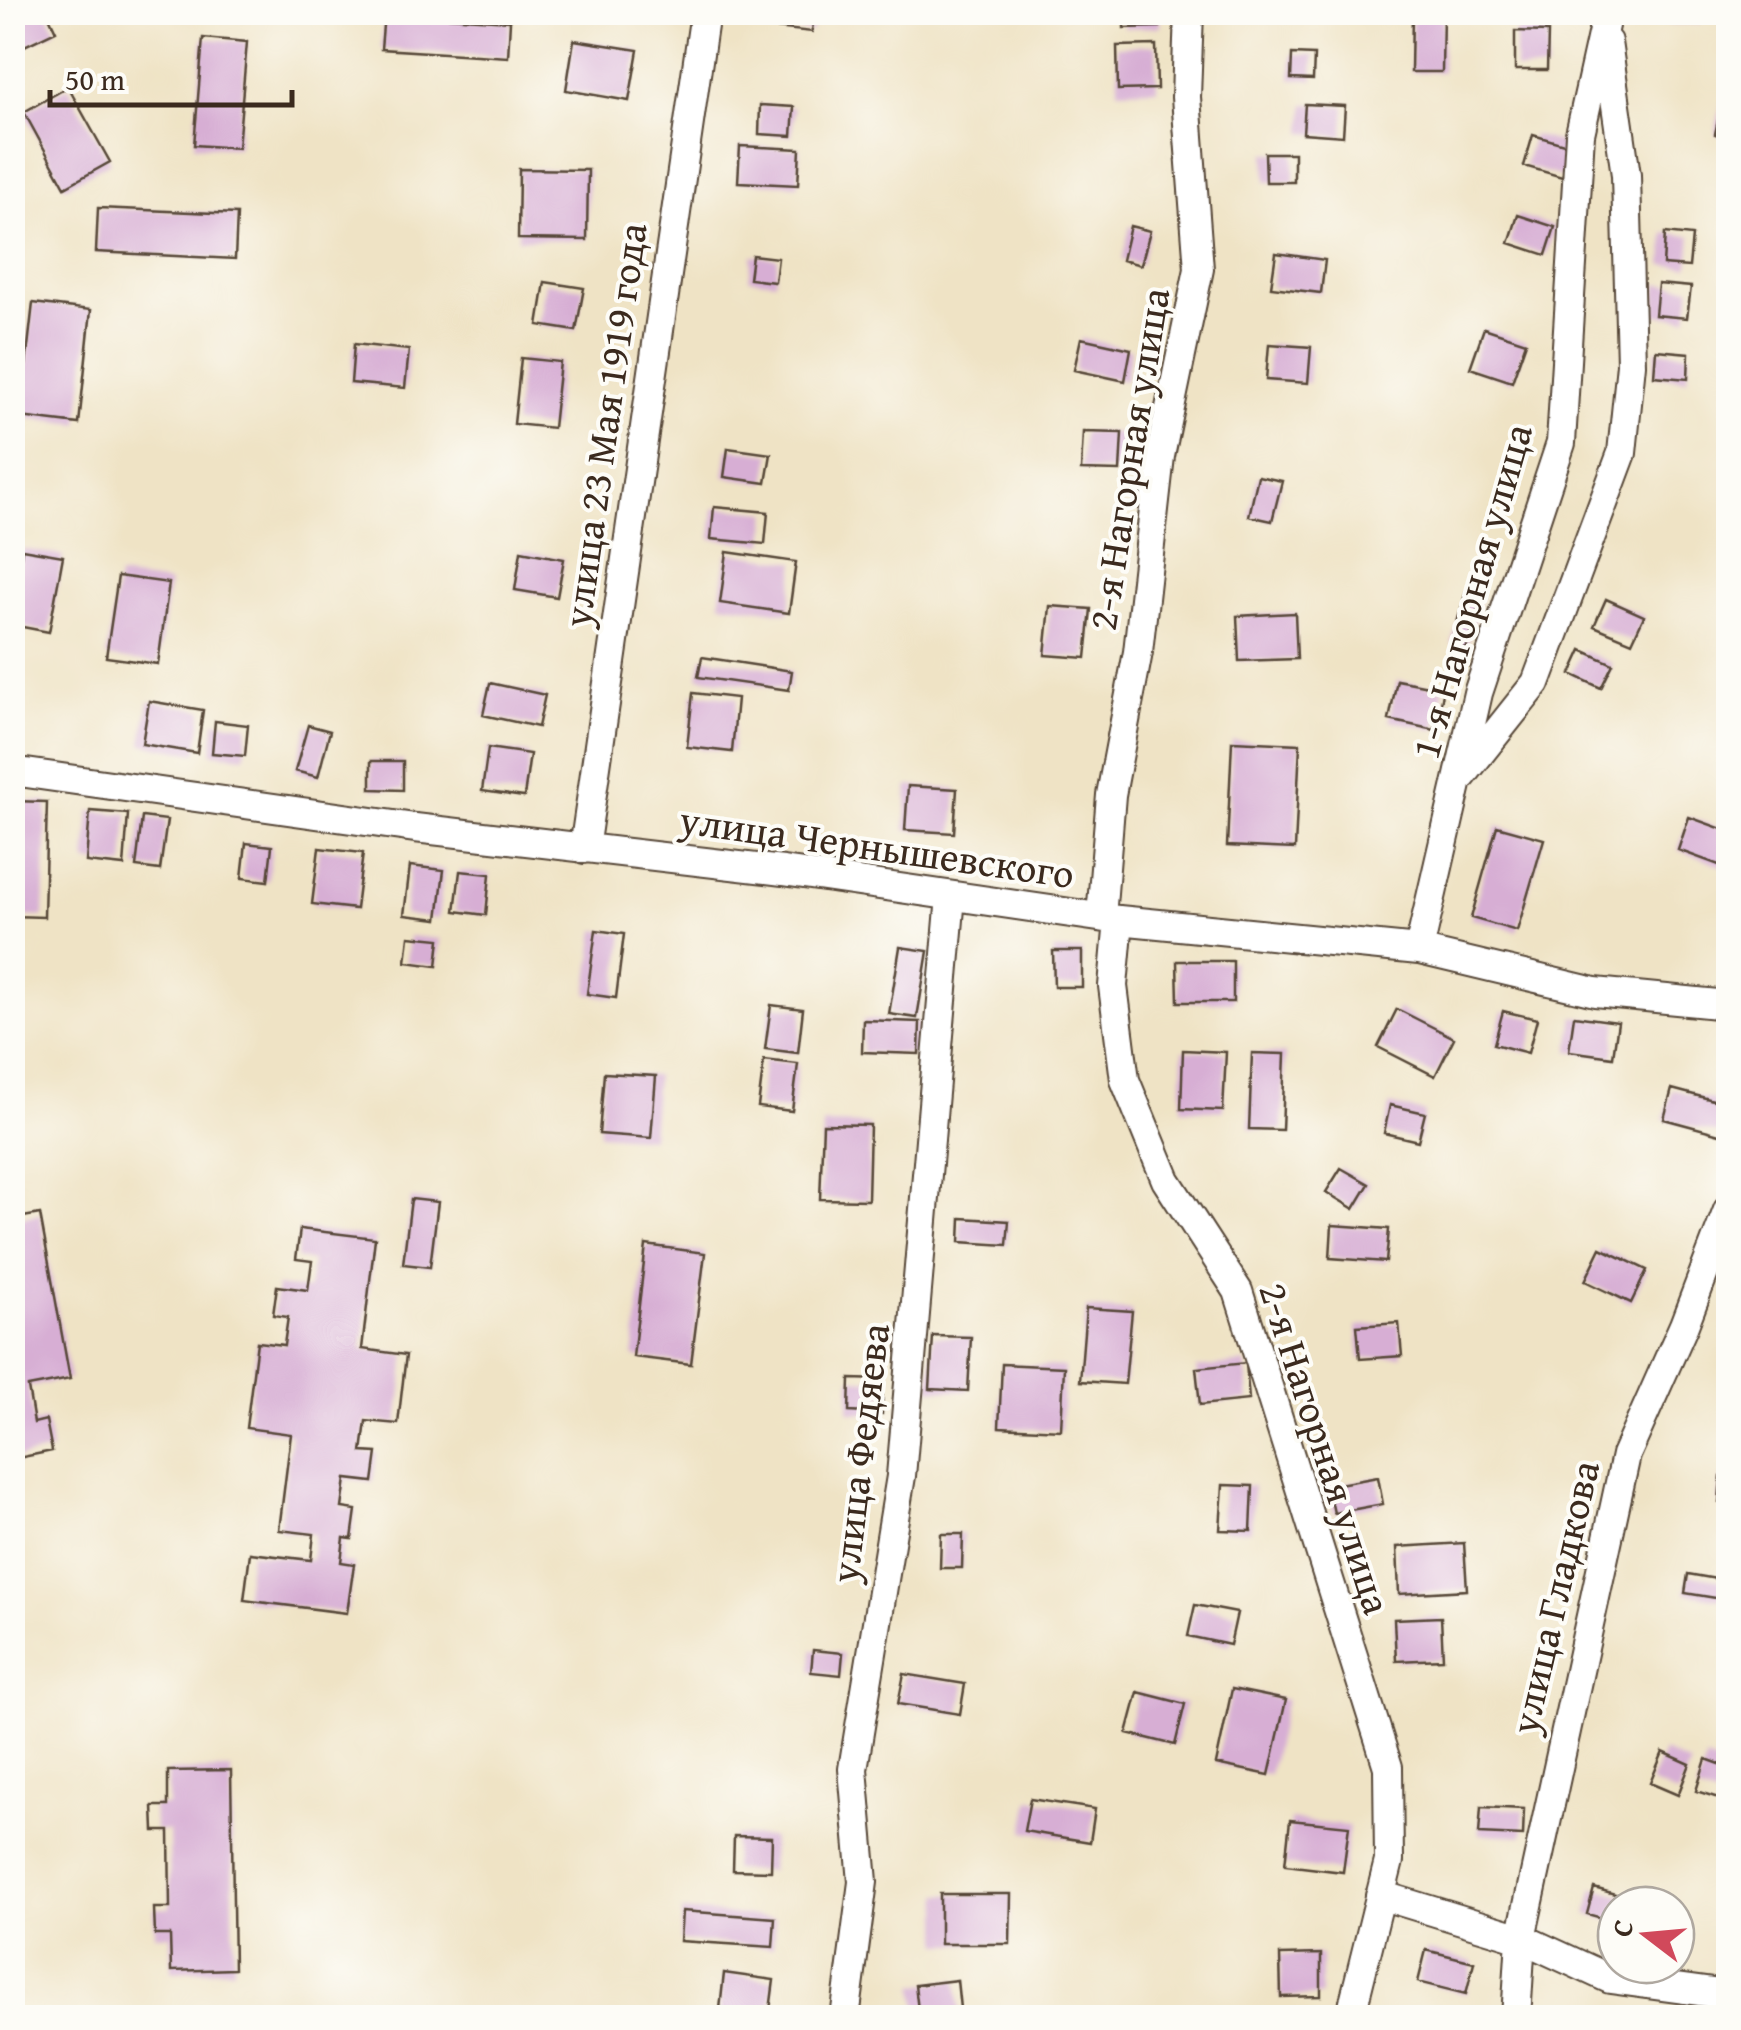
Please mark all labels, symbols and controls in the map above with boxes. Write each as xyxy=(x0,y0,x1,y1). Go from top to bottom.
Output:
scale bar xyxy=(50,45,292,107)
text: 50 m xyxy=(65,57,125,101)
street label: улица 23 Мая 1919 года xyxy=(546,219,662,632)
street label: 2-я Нагорная улица xyxy=(1072,284,1184,634)
street label: 1-я Нагорная улица xyxy=(1395,417,1547,765)
street label: улица Чернышевского xyxy=(675,789,1078,903)
street label: 2-я Нагорная улица xyxy=(1245,1274,1407,1622)
street label: улица Федяева xyxy=(814,1320,904,1587)
street label: улица Гладкова xyxy=(1494,1455,1614,1740)
north arrow xyxy=(1596,1885,1696,1985)
text: С xyxy=(1600,1915,1643,1941)

